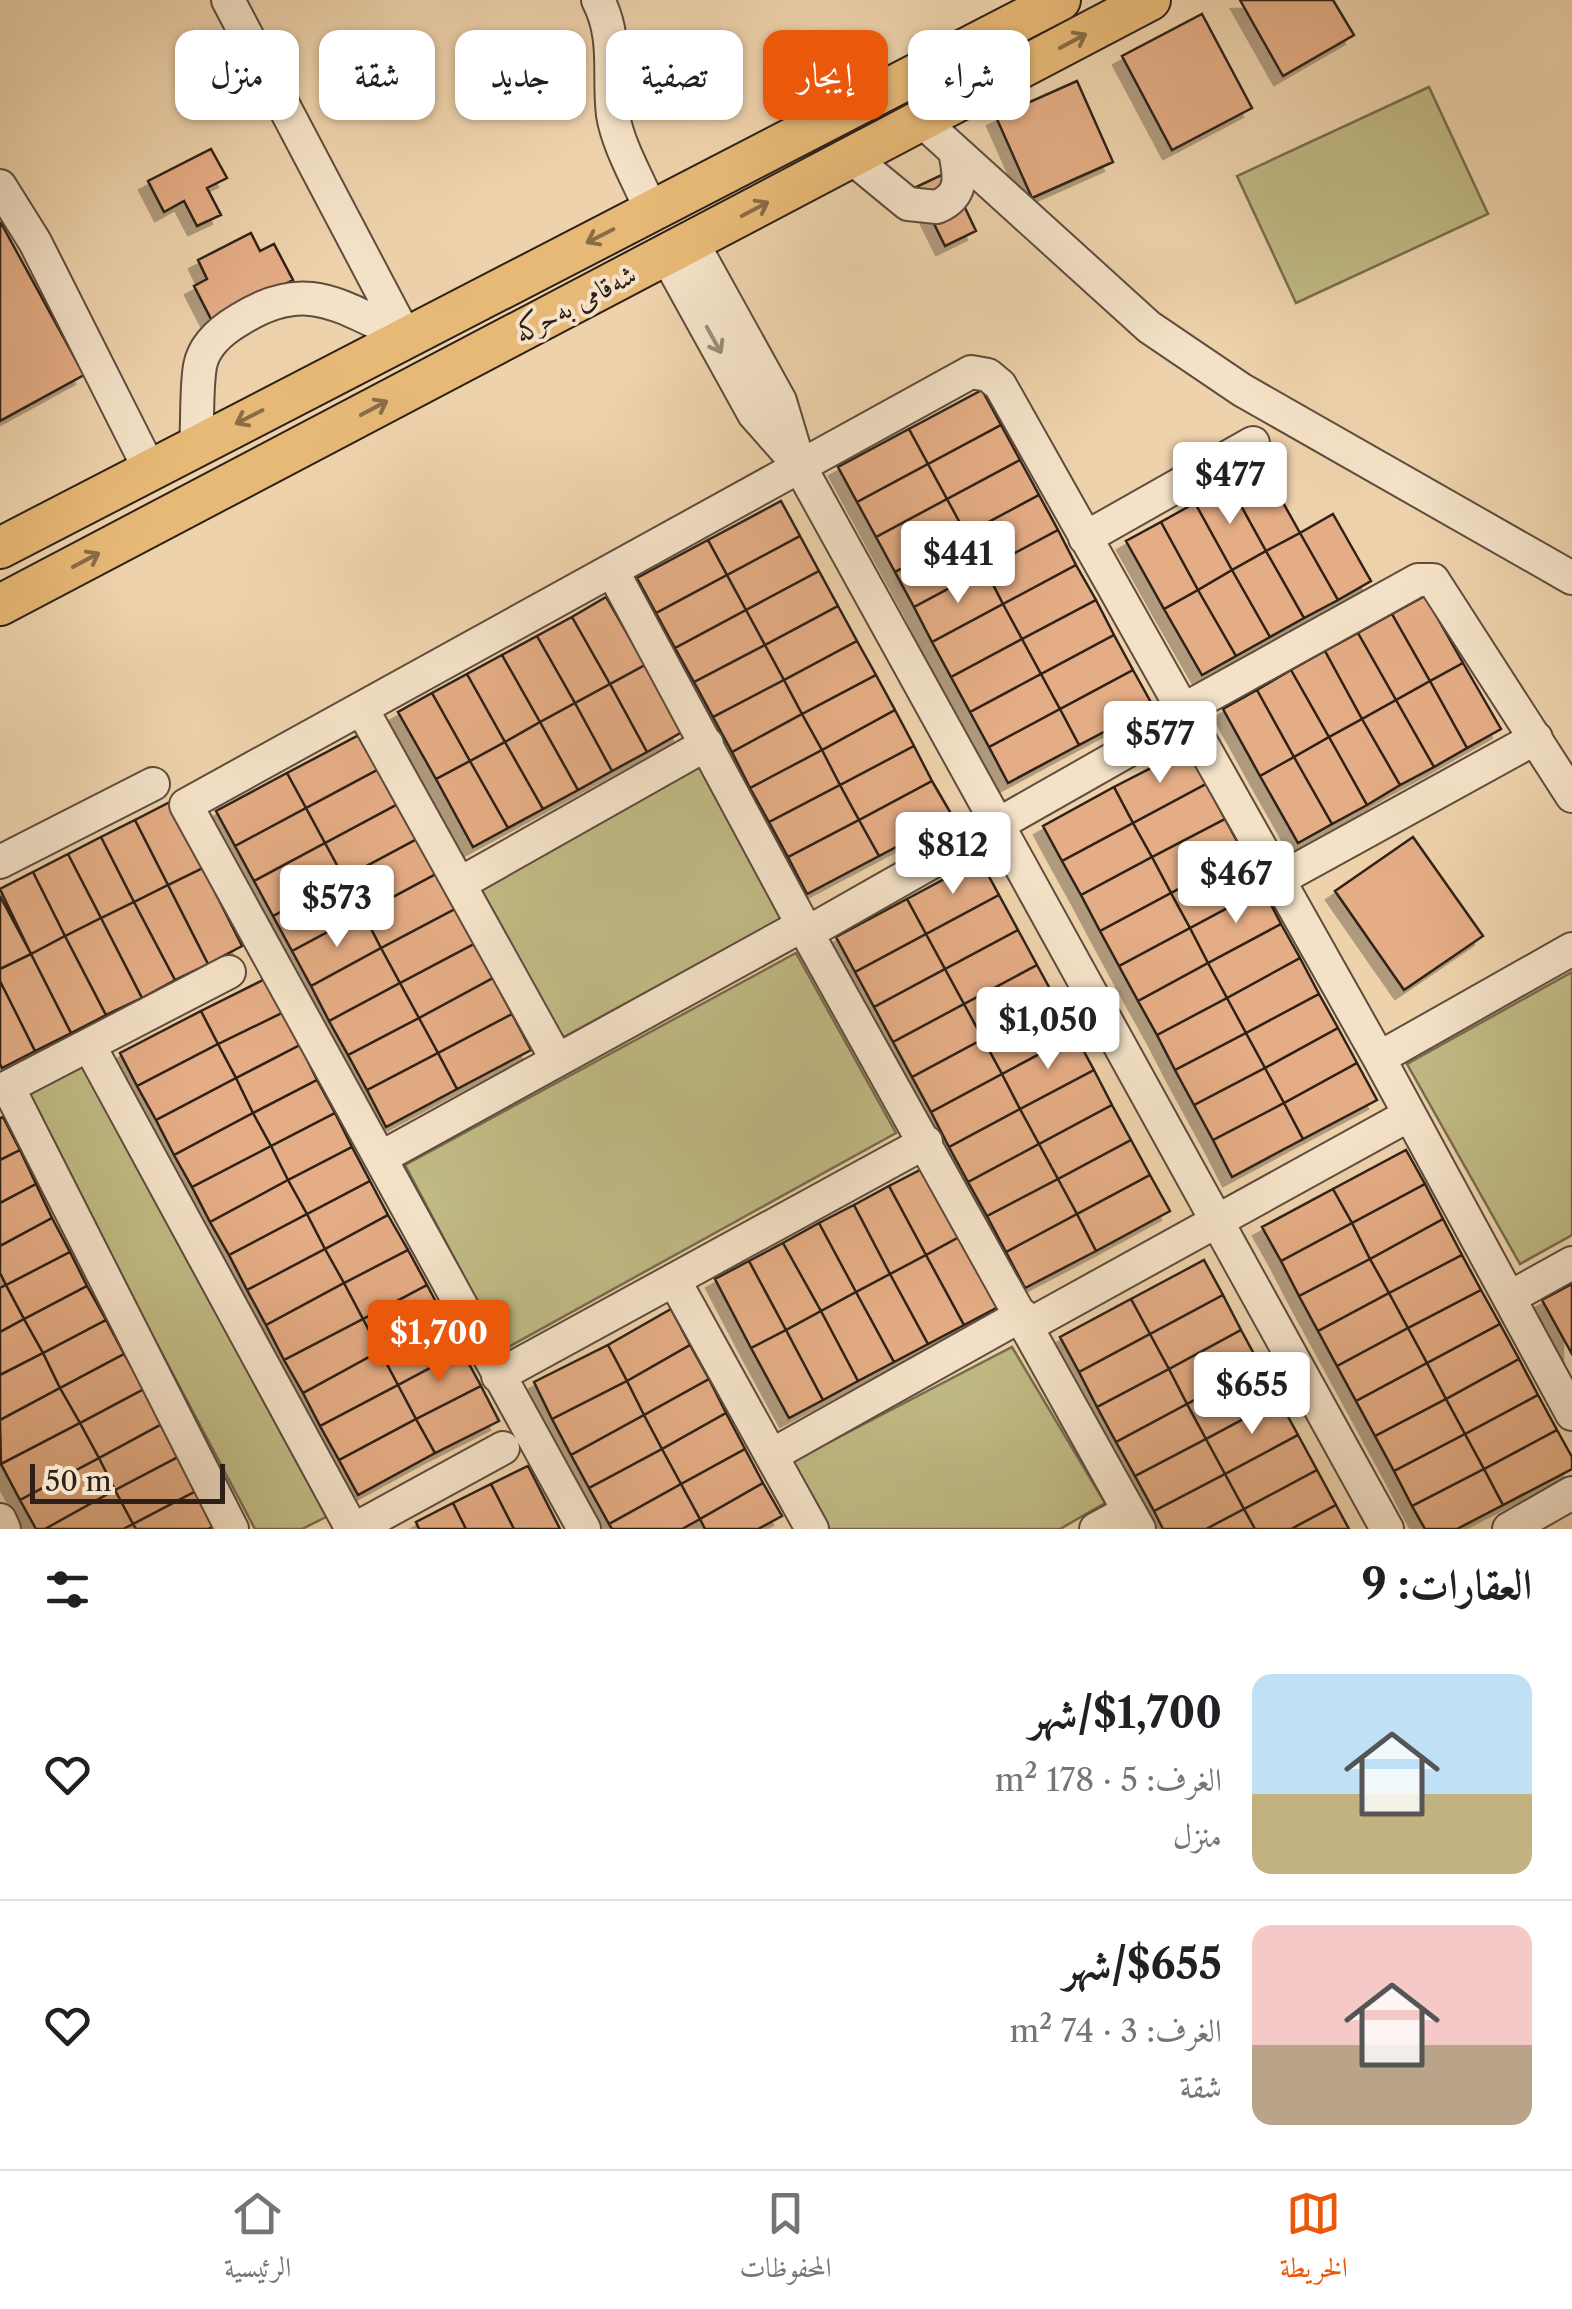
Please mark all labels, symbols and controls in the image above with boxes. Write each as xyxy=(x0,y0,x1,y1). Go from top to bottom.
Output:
chip: منزل xyxy=(175,30,299,120)
chip: شقة xyxy=(319,30,435,120)
chip: جديد xyxy=(455,30,586,120)
chip: تصفية xyxy=(606,30,743,120)
chip: إيجار xyxy=(763,30,888,120)
chip: شراء xyxy=(908,30,1030,120)
one-way arrow xyxy=(1058,31,1088,50)
one-way arrow xyxy=(740,199,770,219)
one-way arrow xyxy=(585,227,615,246)
street label: شەقامی بەحرکە xyxy=(508,257,642,349)
one-way arrow xyxy=(704,325,724,354)
one-way arrow xyxy=(359,398,389,418)
one-way arrow xyxy=(234,408,264,427)
pin: $477 xyxy=(1171,442,1289,527)
text: $477 xyxy=(1195,455,1265,494)
pin: $441 xyxy=(899,521,1017,606)
text: $441 xyxy=(923,534,993,573)
one-way arrow xyxy=(71,549,101,569)
pin: $577 xyxy=(1101,701,1219,786)
text: $577 xyxy=(1126,714,1194,753)
pin: $812 xyxy=(894,812,1012,897)
text: $812 xyxy=(918,825,988,864)
pin: $467 xyxy=(1177,841,1295,926)
text: $467 xyxy=(1200,854,1272,893)
pin: $573 xyxy=(278,865,396,950)
text: $573 xyxy=(302,878,372,917)
pin: $1,050 xyxy=(967,987,1129,1072)
text: $1,050 xyxy=(998,1000,1098,1039)
pin: $1,700 xyxy=(358,1300,520,1385)
text: $1,700 xyxy=(390,1313,488,1352)
pin: $655 xyxy=(1193,1352,1311,1437)
text: $655 xyxy=(1216,1365,1288,1404)
scale bar xyxy=(30,1459,225,1504)
text: 50 m xyxy=(45,1464,112,1498)
text: العقارات: 9 xyxy=(1362,1558,1532,1610)
icon: filters xyxy=(40,1562,95,1617)
text: $1,700/شهر xyxy=(1029,1687,1222,1739)
icon: home xyxy=(1332,1714,1452,1834)
icon: heart xyxy=(40,1747,95,1802)
text: الغرف: 5 · 178 m² xyxy=(995,1760,1222,1799)
text: منزل xyxy=(1173,1816,1222,1855)
text: $655/شهر xyxy=(1063,1938,1222,1990)
icon: home xyxy=(1332,1965,1452,2085)
icon: heart xyxy=(40,1998,95,2053)
text: الغرف: 3 · 74 m² xyxy=(1009,2011,1222,2050)
text: شقة xyxy=(1180,2067,1222,2106)
tab: الرئيسية xyxy=(224,2186,291,2295)
tab: المحفوظات xyxy=(739,2186,832,2295)
tab: الخريطة xyxy=(1280,2186,1348,2295)

